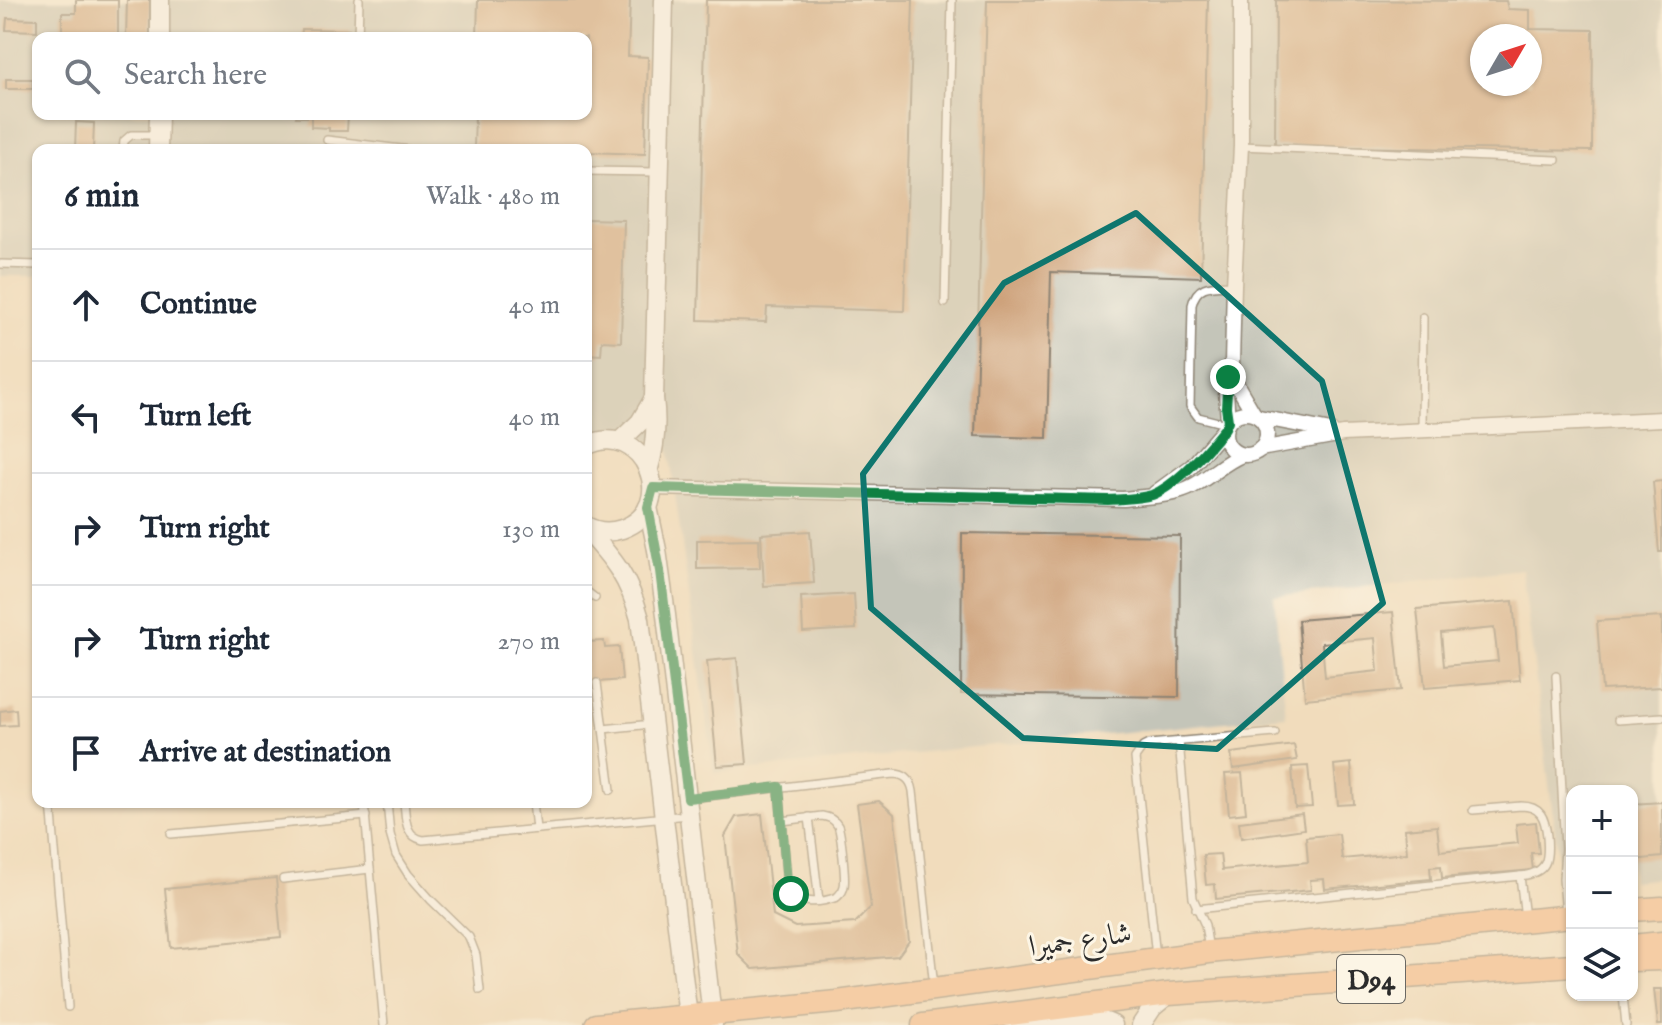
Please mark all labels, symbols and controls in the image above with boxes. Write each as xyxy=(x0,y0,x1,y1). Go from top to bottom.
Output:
north arrow xyxy=(1470,24,1542,96)
search box xyxy=(32,32,592,120)
icon: search xyxy=(60,54,104,98)
text: Search here xyxy=(124,57,267,95)
text: 6 min xyxy=(64,175,139,218)
text: Walk · 480 m xyxy=(426,180,560,213)
icon: ahead xyxy=(64,283,108,327)
text: Continue xyxy=(140,286,257,324)
text: 40 m xyxy=(509,289,560,322)
route end xyxy=(1210,359,1246,395)
icon: left xyxy=(64,395,108,439)
text: Turn left xyxy=(140,398,251,436)
text: 40 m xyxy=(509,401,560,434)
icon: right xyxy=(64,507,108,551)
text: Turn right xyxy=(140,510,270,548)
text: 130 m xyxy=(502,513,560,546)
icon: right xyxy=(64,619,108,663)
text: Turn right xyxy=(140,622,270,660)
text: 270 m xyxy=(497,625,560,658)
icon: arrive xyxy=(64,731,108,775)
text: Arrive at destination xyxy=(140,734,391,772)
map controls xyxy=(1566,785,1638,1001)
button: + xyxy=(1566,785,1638,857)
button: − xyxy=(1566,857,1638,929)
route start xyxy=(773,876,809,912)
street label: شارع جميرا xyxy=(1026,915,1135,971)
button: layers xyxy=(1566,929,1638,1001)
road number: D94 xyxy=(1337,955,1405,1003)

